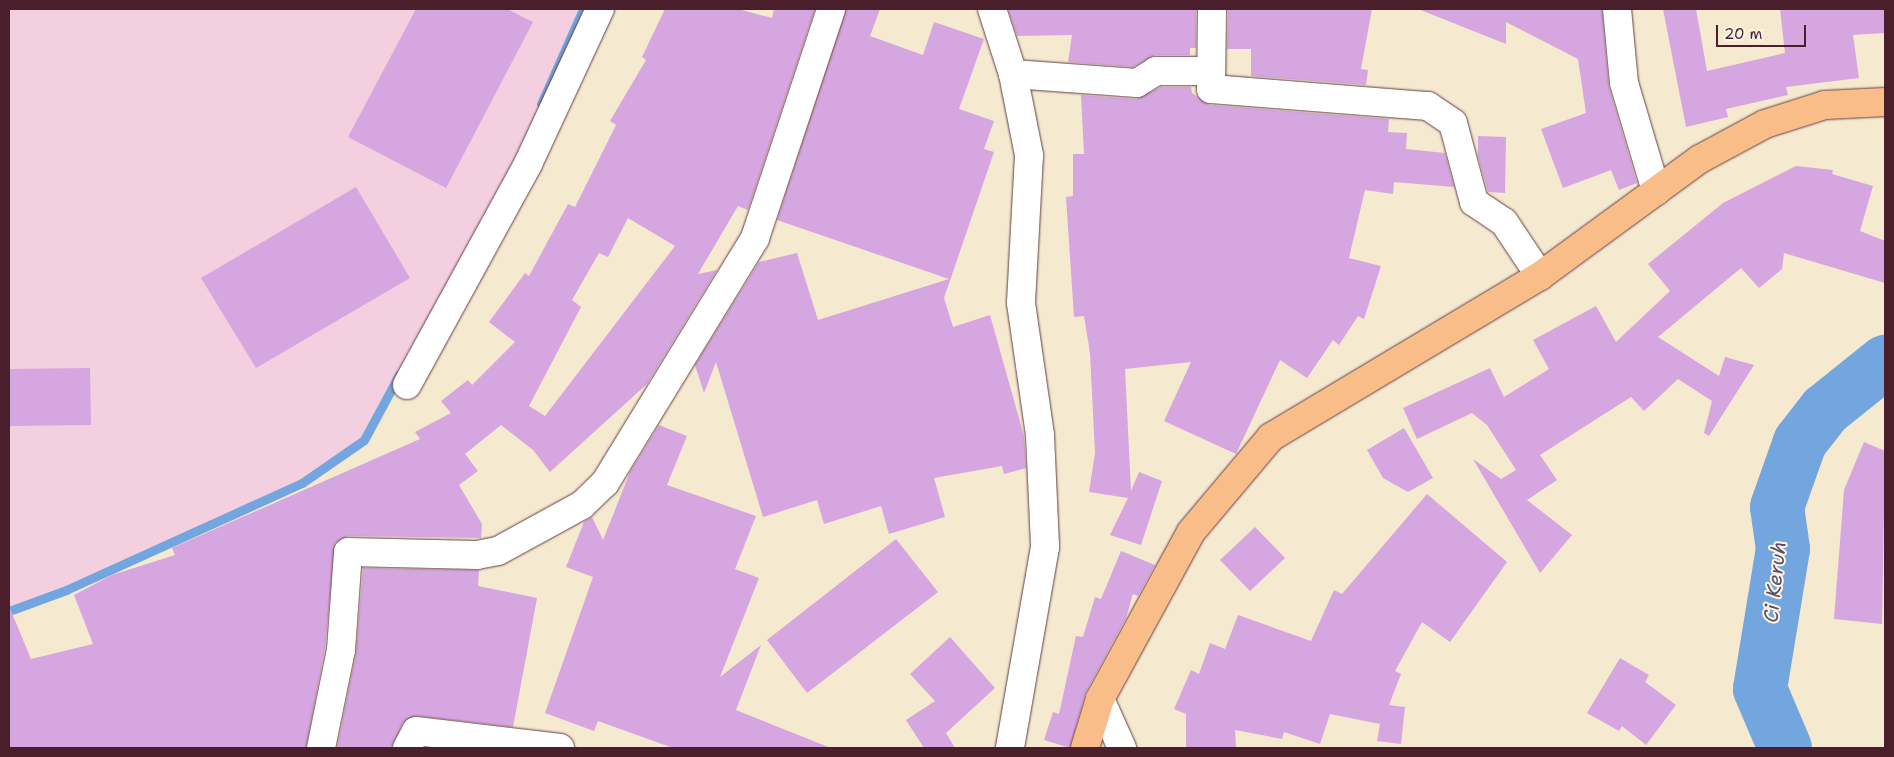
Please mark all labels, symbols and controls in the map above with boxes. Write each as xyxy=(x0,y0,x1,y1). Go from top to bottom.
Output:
scale bar xyxy=(1719,15,1809,47)
text: 20 m xyxy=(1724,24,1763,44)
water label: Ci Keruh xyxy=(1759,540,1791,624)

